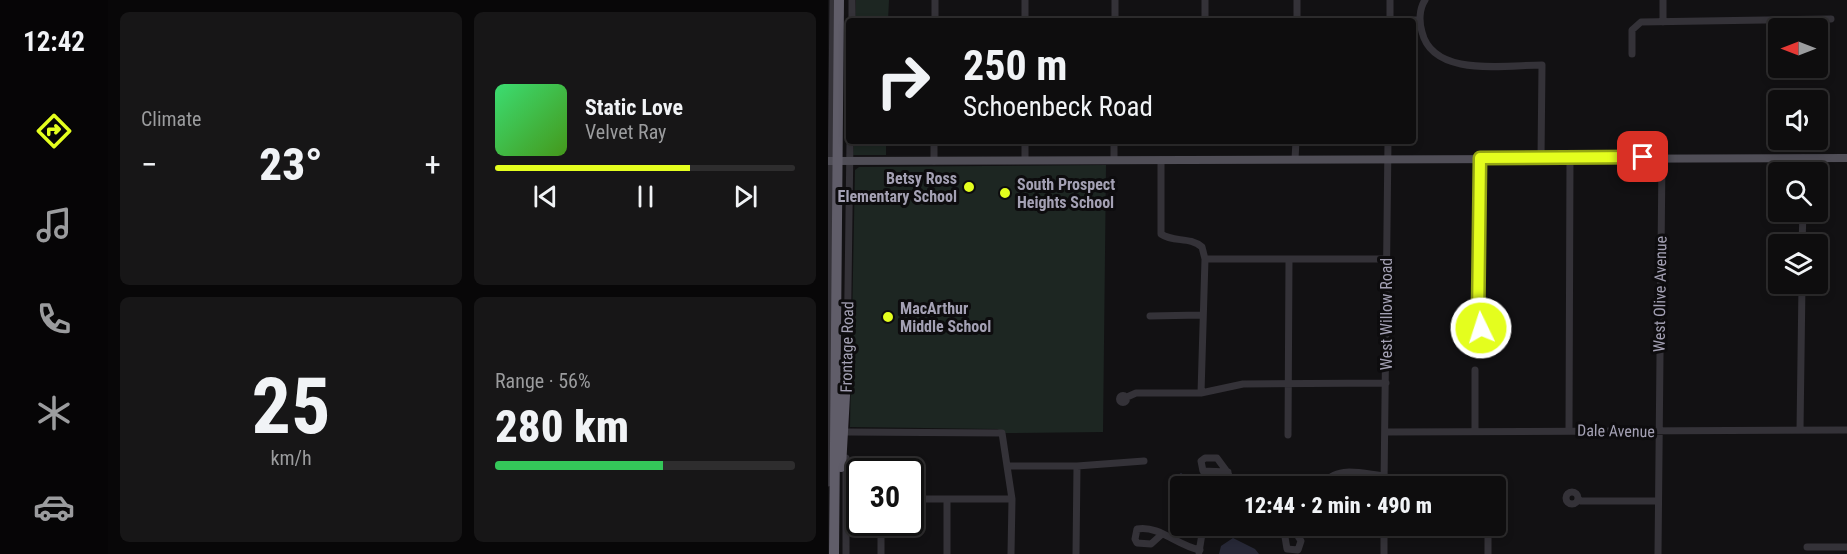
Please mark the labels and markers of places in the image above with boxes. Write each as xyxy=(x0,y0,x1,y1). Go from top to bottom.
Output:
pin xyxy=(1617,131,1668,182)
place label: Betsy Ross Elementary School xyxy=(838,169,957,206)
place label: South Prospect Heights School xyxy=(1017,175,1115,212)
marker: Betsy Ross Elementary School xyxy=(962,180,976,194)
marker: South Prospect Heights School xyxy=(998,186,1012,200)
place label: MacArthur Middle School xyxy=(900,299,991,336)
marker: MacArthur Middle School xyxy=(881,310,895,324)

